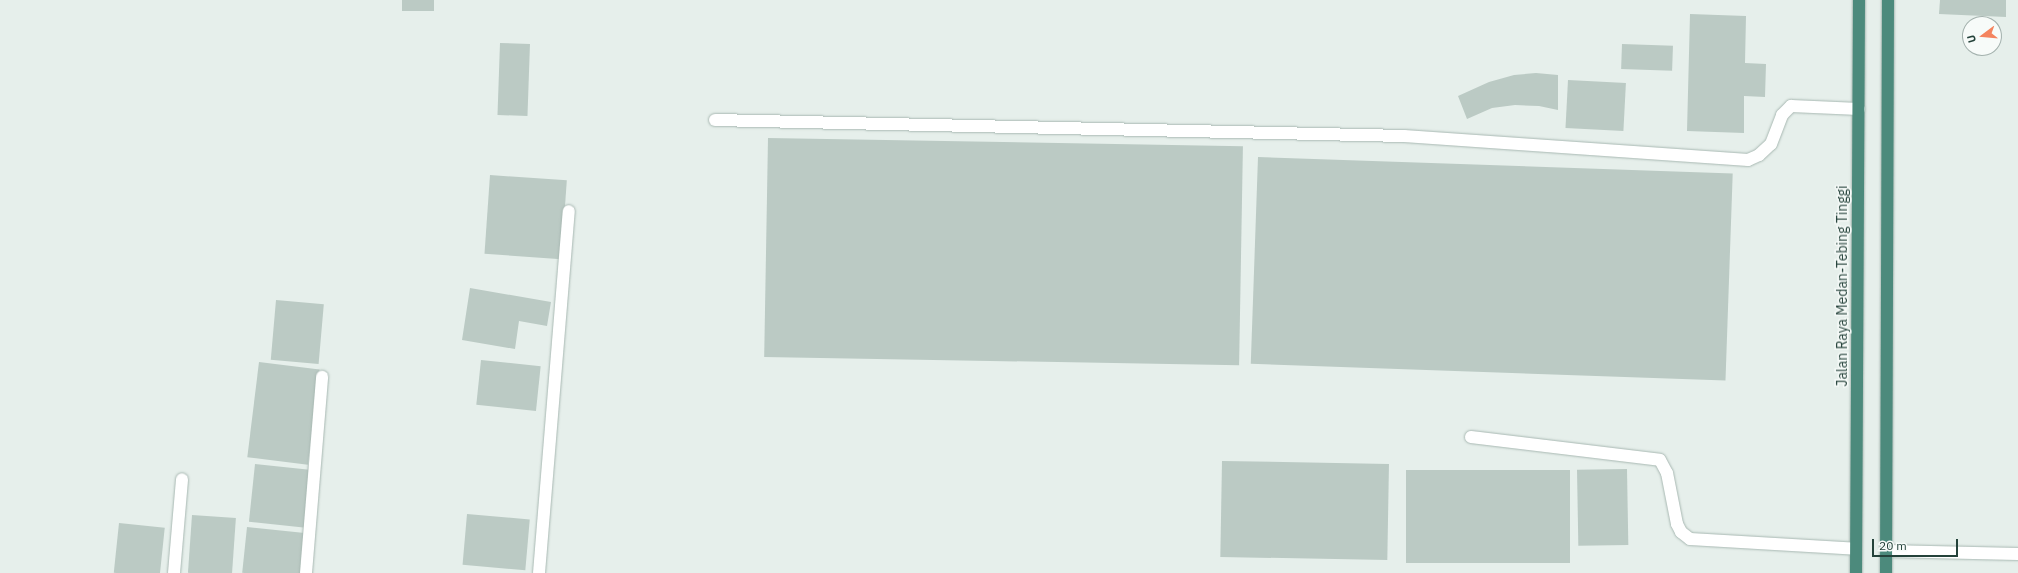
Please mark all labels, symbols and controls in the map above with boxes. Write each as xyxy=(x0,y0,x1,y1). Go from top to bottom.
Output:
north arrow xyxy=(1962,16,2002,56)
text: U xyxy=(1964,33,1979,45)
street label: Jalan Raya Medan-Tebing Tinggi xyxy=(1834,185,1850,387)
scale bar xyxy=(1874,531,1960,557)
text: 20 m xyxy=(1879,538,1907,553)

